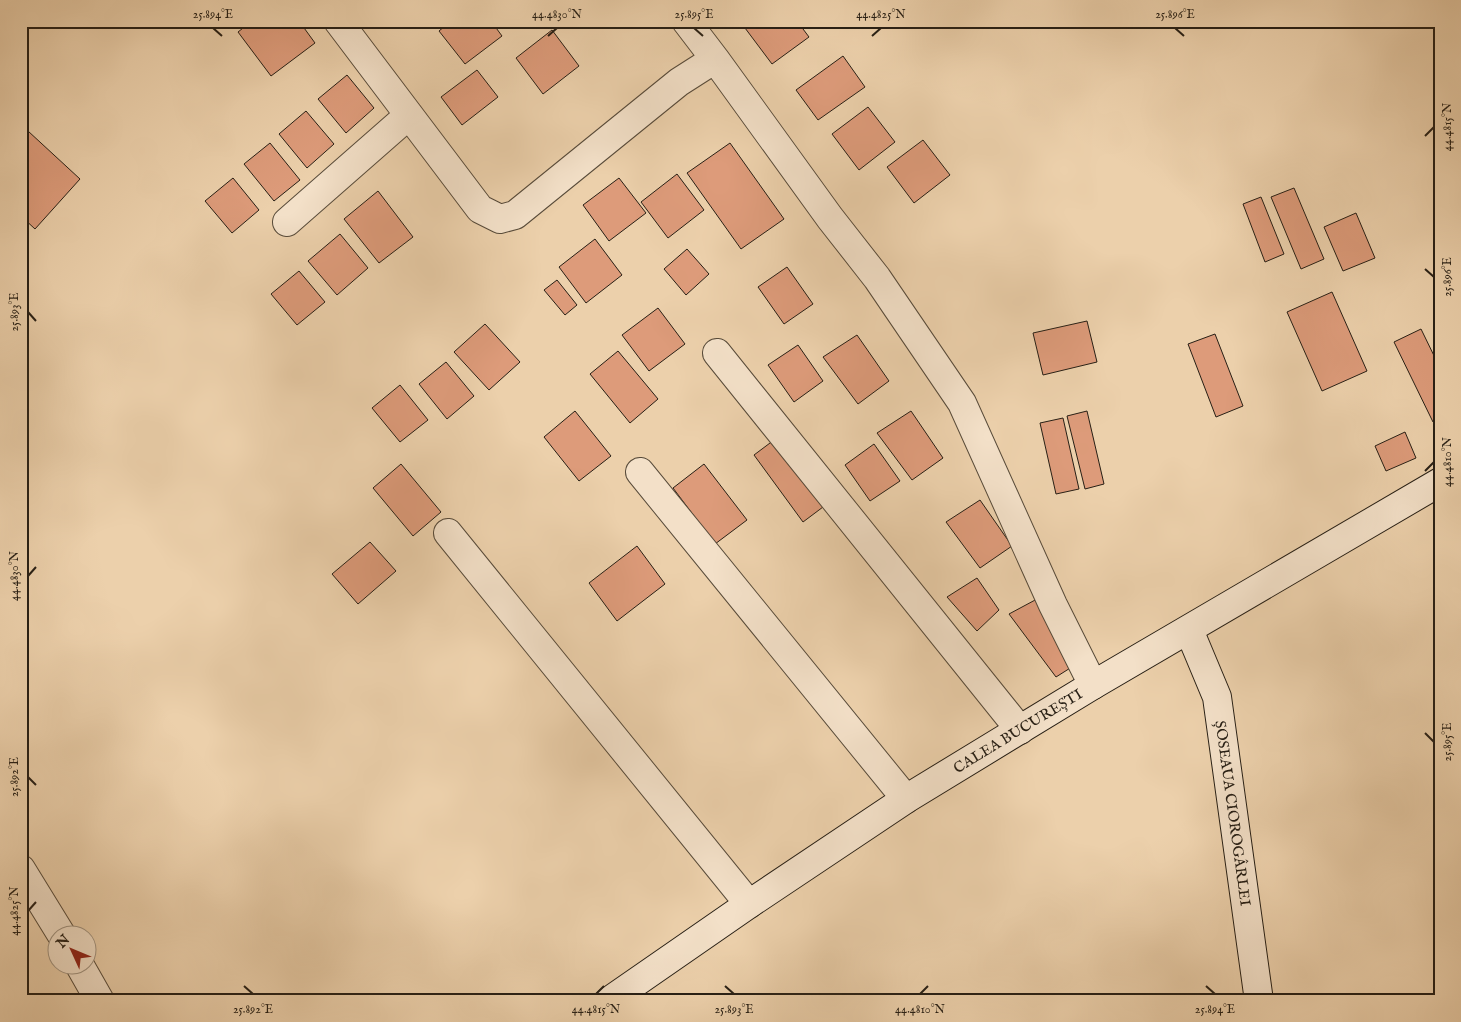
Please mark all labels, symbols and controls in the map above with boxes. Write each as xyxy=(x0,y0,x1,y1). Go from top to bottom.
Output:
text: 25.894°E xyxy=(193,7,233,22)
text: 44.4830°N xyxy=(532,7,583,22)
text: 25.895°E xyxy=(675,7,713,22)
text: 44.4825°N xyxy=(856,7,906,22)
text: 25.896°E xyxy=(1155,7,1195,22)
text: 44.4815°N xyxy=(1440,102,1455,151)
text: 25.896°E xyxy=(1440,257,1455,297)
text: 25.893°E xyxy=(7,292,22,332)
text: 44.4810°N xyxy=(1440,436,1455,487)
text: 44.4830°N xyxy=(7,550,22,601)
street label: CALEA BUCUREȘTI xyxy=(950,684,1086,778)
street label: ȘOSEAUA CIOROGÂRLEI xyxy=(1210,719,1255,908)
text: 25.895°E xyxy=(1440,723,1455,761)
text: 25.892°E xyxy=(7,757,22,797)
text: 44.4825°N xyxy=(7,886,22,936)
north arrow xyxy=(48,924,98,974)
text: N xyxy=(52,931,74,953)
text: 25.892°E xyxy=(233,1002,273,1017)
text: 44.4815°N xyxy=(572,1002,621,1017)
text: 25.893°E xyxy=(714,1002,754,1017)
text: 44.4810°N xyxy=(895,1002,946,1017)
text: 25.894°E xyxy=(1195,1002,1235,1017)

